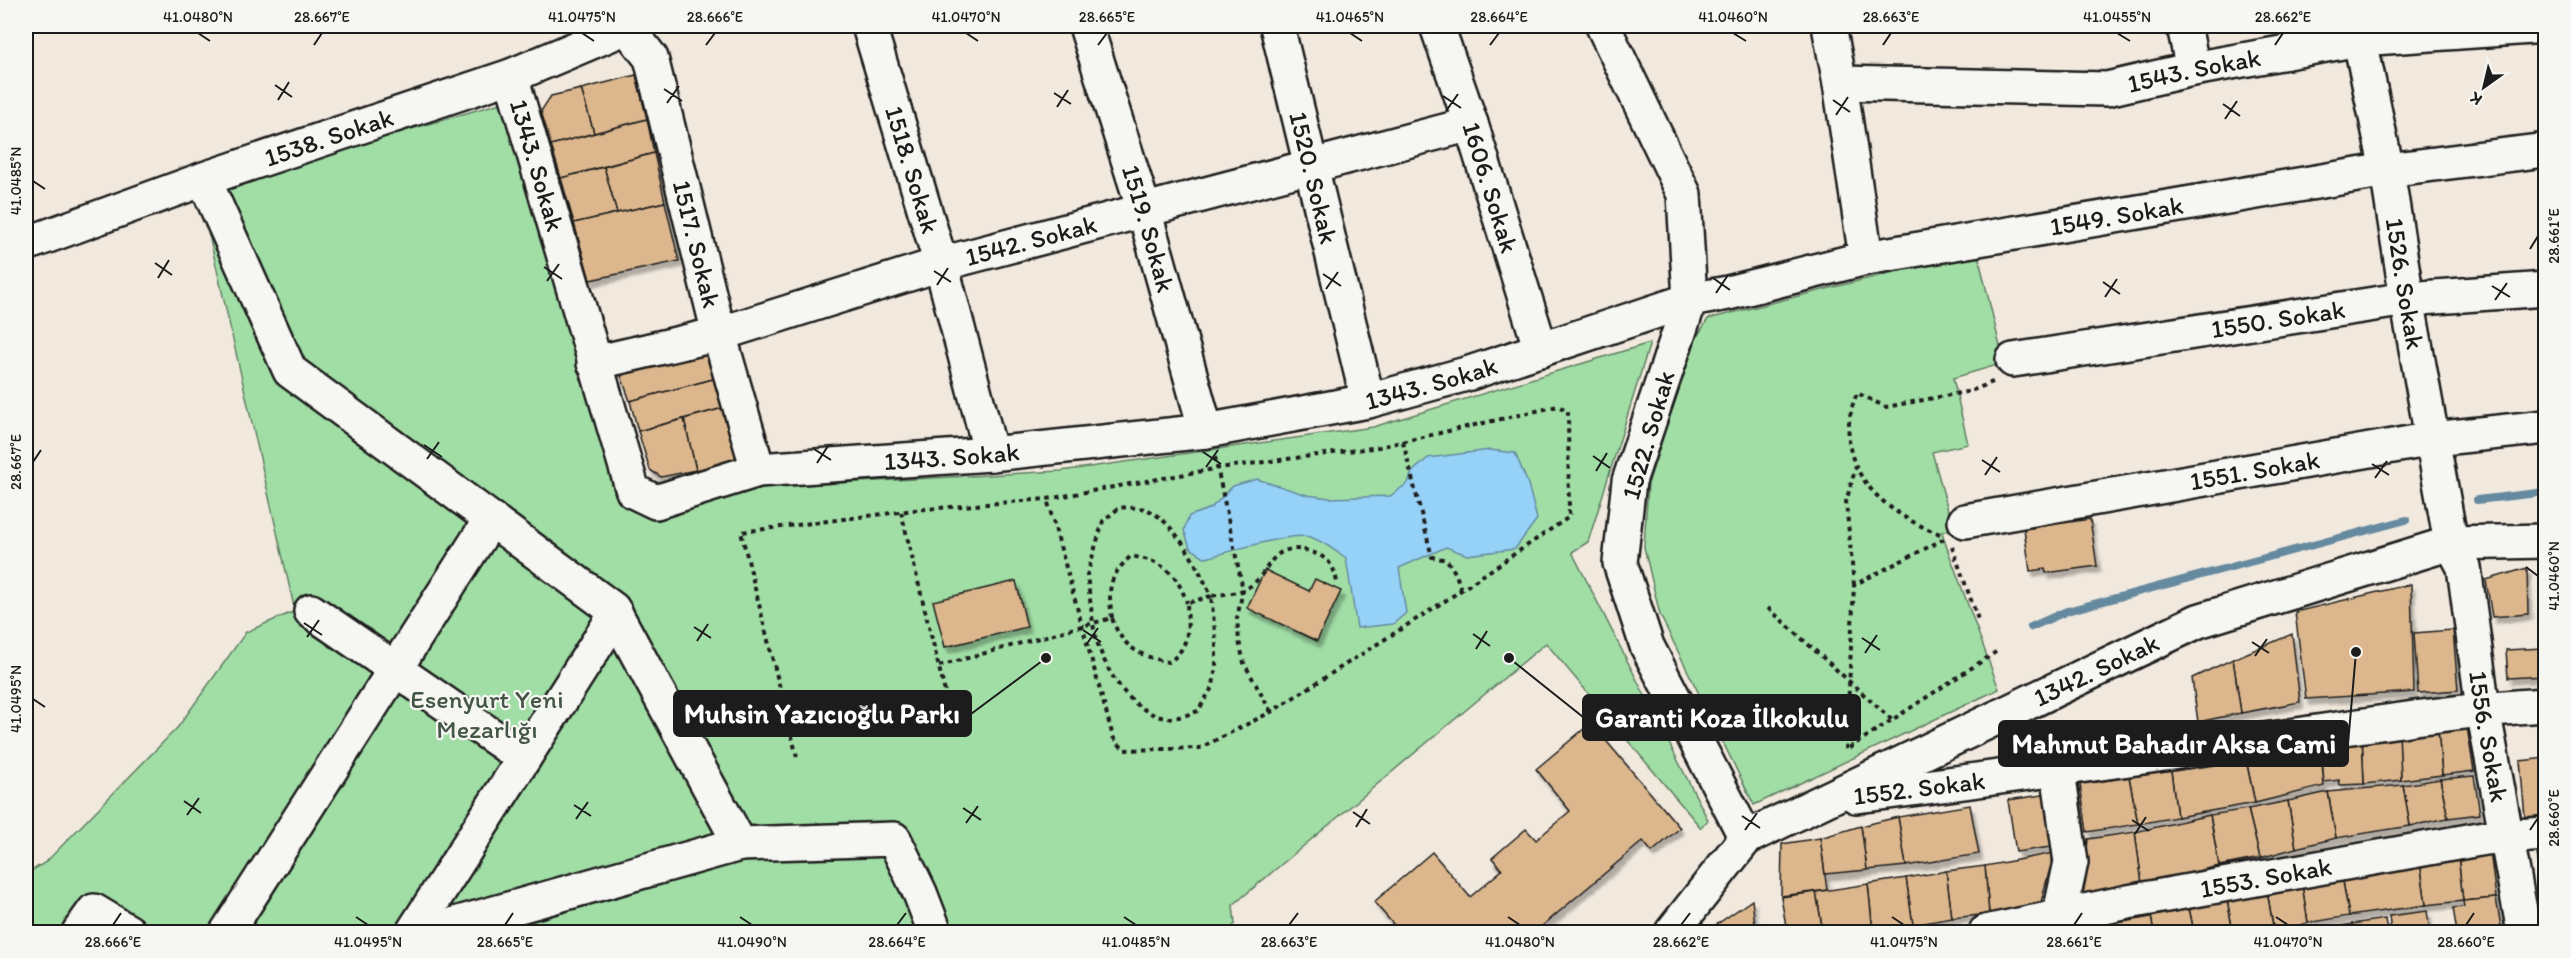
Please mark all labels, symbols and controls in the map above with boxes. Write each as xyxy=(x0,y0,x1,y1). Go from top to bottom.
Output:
text: 41.0480°N xyxy=(163,8,233,26)
text: 28.667°E xyxy=(294,8,350,26)
text: 41.0475°N xyxy=(548,8,616,26)
text: 28.666°E xyxy=(687,8,743,26)
text: 41.0470°N xyxy=(931,8,1001,26)
text: 28.665°E xyxy=(1079,8,1135,26)
text: 41.0465°N xyxy=(1316,8,1384,26)
text: 28.664°E xyxy=(1470,8,1528,26)
text: 41.0460°N xyxy=(1698,8,1768,26)
text: 28.663°E xyxy=(1863,8,1919,26)
text: 41.0455°N xyxy=(2083,8,2151,26)
text: 28.662°E xyxy=(2255,8,2311,26)
street label: 1543. Sokak xyxy=(2124,41,2263,100)
north arrow xyxy=(2454,57,2514,117)
text: K xyxy=(2466,88,2485,110)
street label: 1343. Sokak xyxy=(503,96,572,235)
street label: 1538. Sokak xyxy=(260,101,397,174)
street label: 1518. Sokak xyxy=(878,102,947,237)
street label: 1520. Sokak xyxy=(1282,108,1345,247)
street label: 1606. Sokak xyxy=(1455,118,1526,257)
text: 41.0485°N xyxy=(7,147,25,215)
street label: 1519. Sokak xyxy=(1115,161,1182,296)
street label: 1517. Sokak xyxy=(666,177,728,311)
street label: 1549. Sokak xyxy=(2047,189,2185,243)
street label: 1542. Sokak xyxy=(962,208,1100,273)
text: 28.661°E xyxy=(2545,208,2563,264)
street label: 1526. Sokak xyxy=(2379,215,2432,352)
street label: 1550. Sokak xyxy=(2209,293,2347,345)
street label: 1343. Sokak xyxy=(1361,349,1501,417)
street label: 1522. Sokak xyxy=(1614,367,1682,503)
text: 28.667°E xyxy=(7,434,25,490)
street label: 1343. Sokak xyxy=(883,435,1021,477)
street label: 1551. Sokak xyxy=(2187,443,2322,497)
text: 41.0460°N xyxy=(2545,541,2563,611)
street label: 1342. Sokak xyxy=(2028,626,2164,714)
text: 41.0495°N xyxy=(7,665,25,733)
street label: 1556. Sokak xyxy=(2462,669,2516,805)
park label: Esenyurt Yeni Mezarlığı xyxy=(410,683,564,745)
callout: Muhsin Yazıcıoğlu Parkı xyxy=(674,691,971,736)
callout: Garanti Koza İlkokulu xyxy=(1583,695,1860,740)
text: Muhsin Yazıcıoğlu Parkı xyxy=(684,697,960,730)
text: Garanti Koza İlkokulu xyxy=(1595,701,1849,734)
callout: Mahmut Bahadır Aksa Cami xyxy=(1999,721,2348,766)
text: Mahmut Bahadır Aksa Cami xyxy=(2012,727,2336,760)
street label: 1552. Sokak xyxy=(1851,764,1987,812)
text: 28.660°E xyxy=(2545,789,2563,847)
street label: 1553. Sokak xyxy=(2197,850,2334,905)
text: 28.666°E xyxy=(85,933,141,951)
text: 41.0495°N xyxy=(334,933,402,951)
text: 28.665°E xyxy=(477,933,533,951)
text: 41.0490°N xyxy=(717,933,787,951)
text: 28.664°E xyxy=(868,933,926,951)
text: 41.0485°N xyxy=(1102,933,1170,951)
text: 28.663°E xyxy=(1261,933,1317,951)
text: 41.0480°N xyxy=(1485,933,1555,951)
text: 28.662°E xyxy=(1653,933,1709,951)
text: 41.0475°N xyxy=(1870,933,1938,951)
text: 28.661°E xyxy=(2046,933,2102,951)
text: 41.0470°N xyxy=(2253,933,2323,951)
text: 28.660°E xyxy=(2437,933,2495,951)

